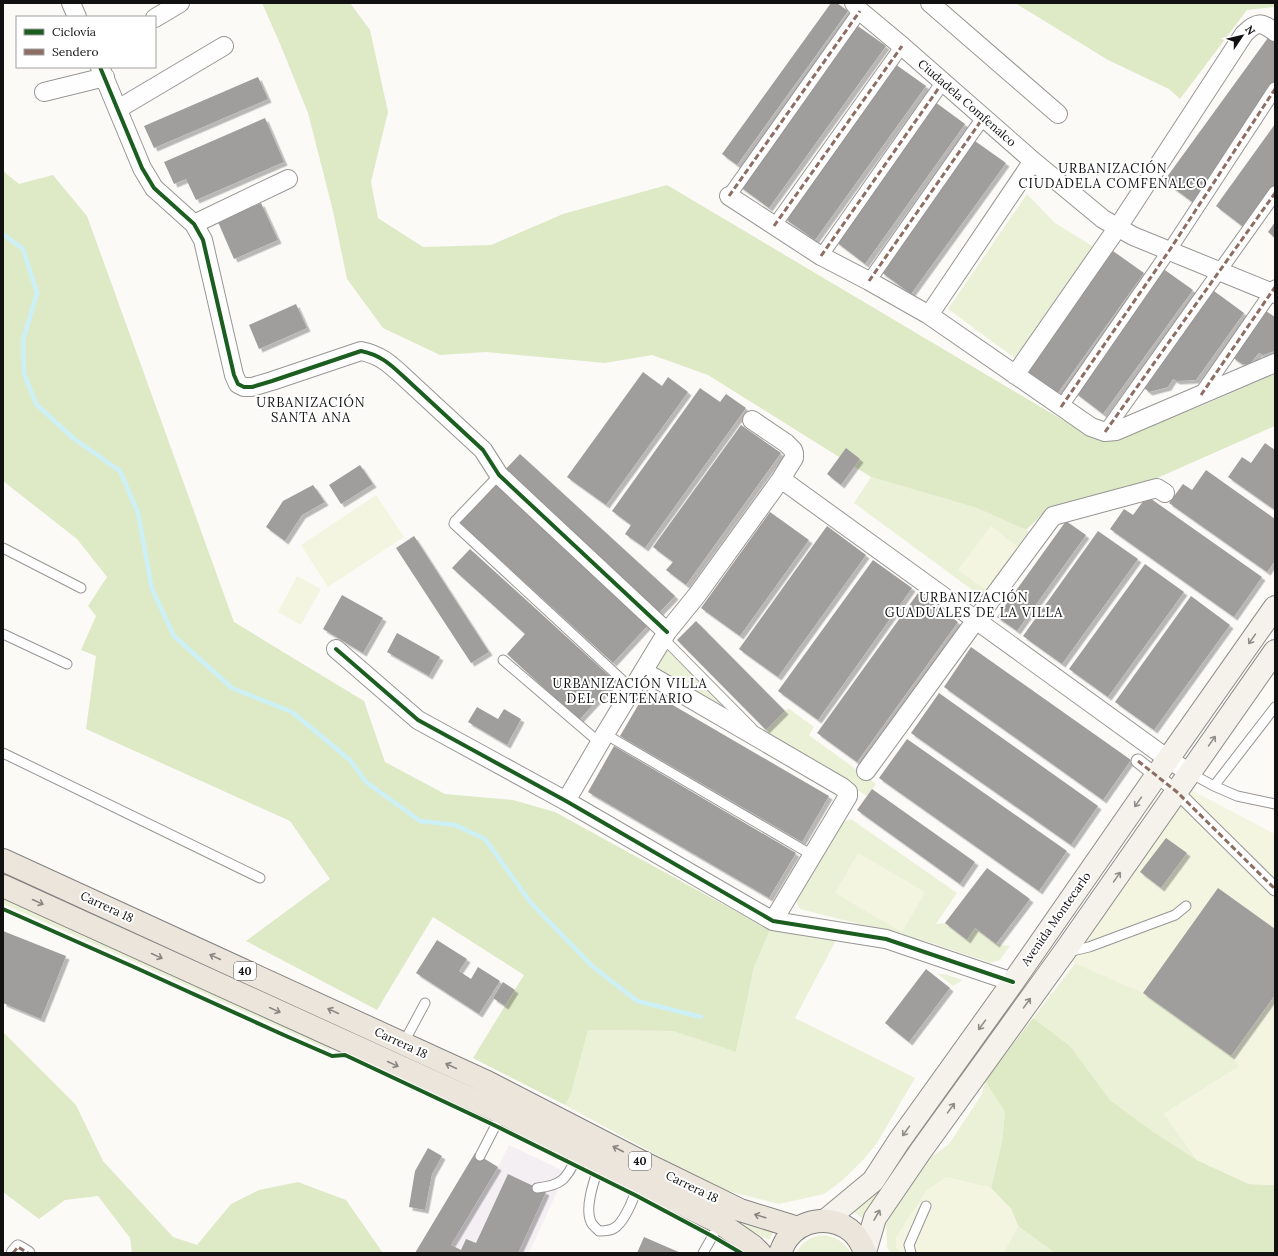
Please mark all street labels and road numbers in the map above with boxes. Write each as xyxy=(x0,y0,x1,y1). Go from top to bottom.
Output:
street label: Ciudadela Comfenalco xyxy=(915,56,1020,149)
street label: Avenida Montecarlo xyxy=(1017,869,1094,969)
street label: Carrera 18 xyxy=(78,888,136,925)
road number: 40 xyxy=(234,962,256,980)
street label: Carrera 18 xyxy=(372,1024,430,1061)
road number: 40 xyxy=(629,1152,651,1170)
street label: Carrera 18 xyxy=(663,1167,721,1206)

